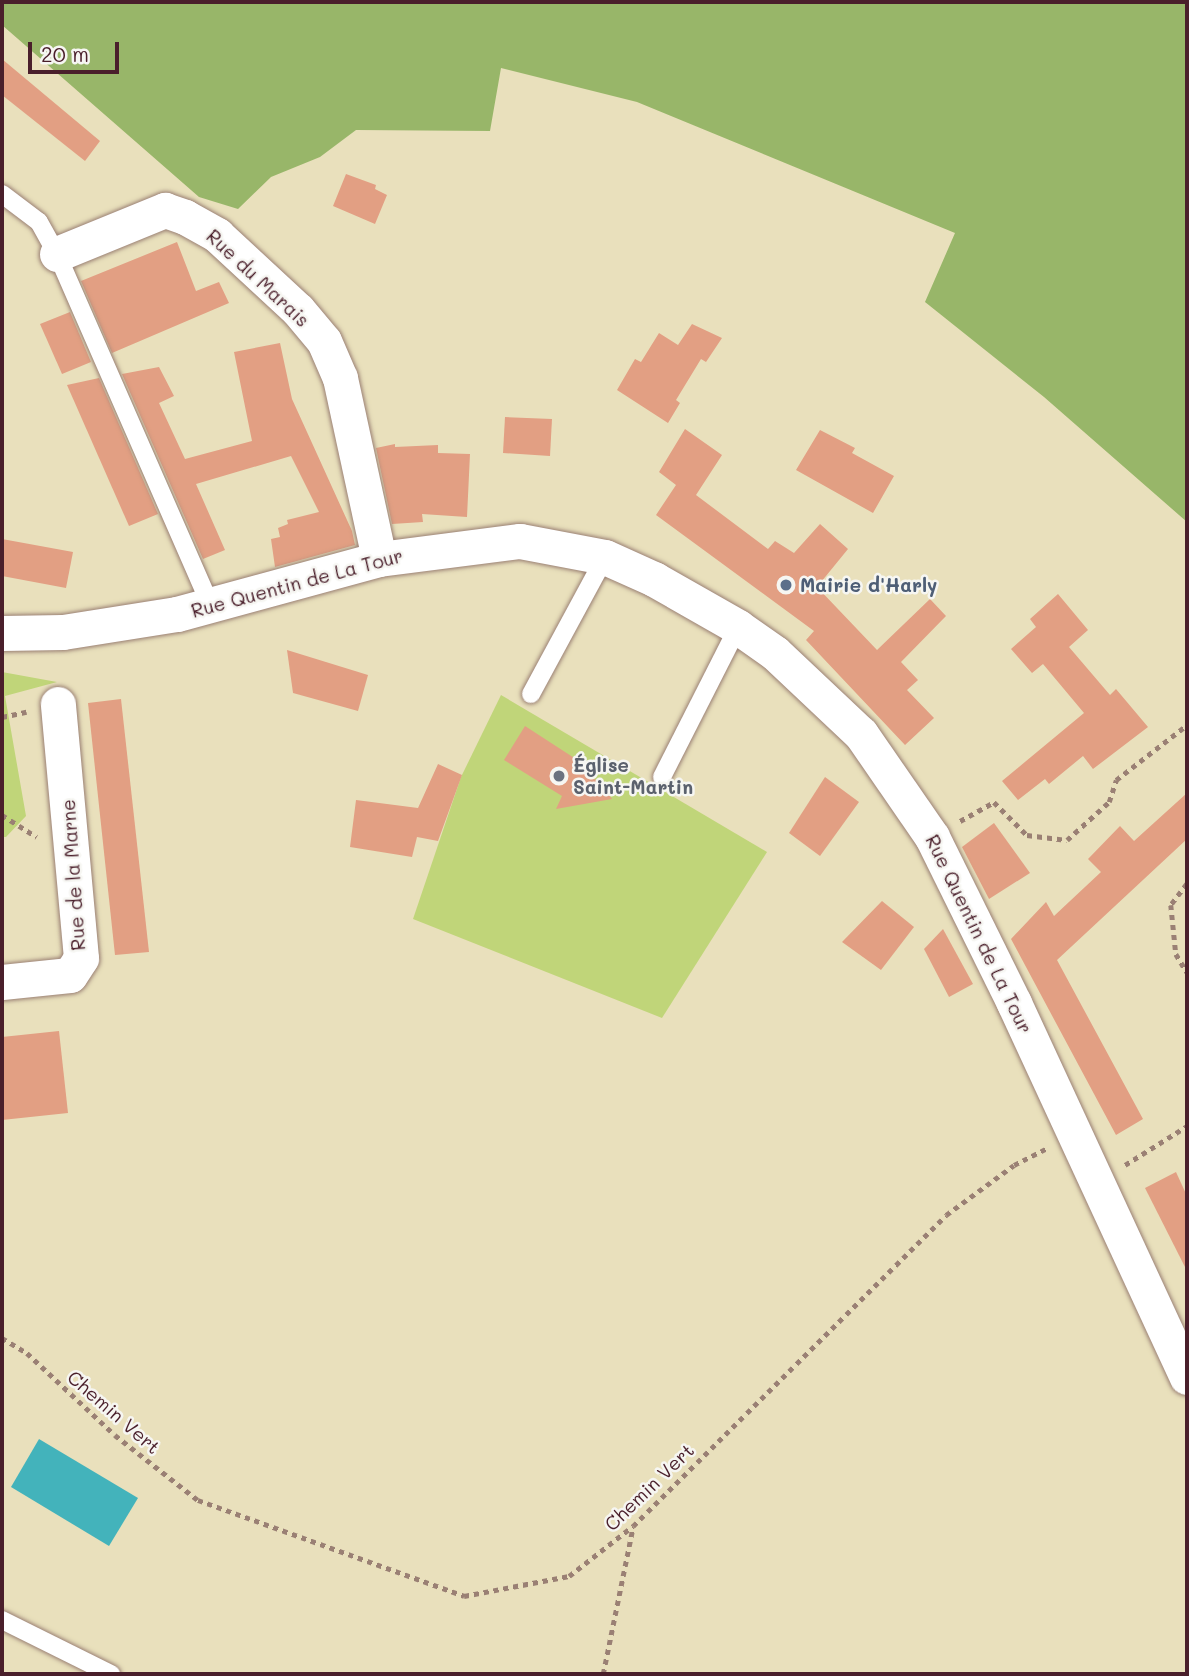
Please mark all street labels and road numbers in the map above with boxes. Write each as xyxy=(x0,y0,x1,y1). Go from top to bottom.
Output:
street label: Rue du Marais xyxy=(202,225,314,331)
street label: Rue Quentin de La Tour xyxy=(189,544,405,622)
street label: Rue de la Marne xyxy=(56,798,90,952)
street label: Rue Quentin de La Tour xyxy=(921,831,1037,1037)
street label: Chemin Vert xyxy=(63,1366,165,1458)
street label: Chemin Vert xyxy=(600,1439,698,1535)

